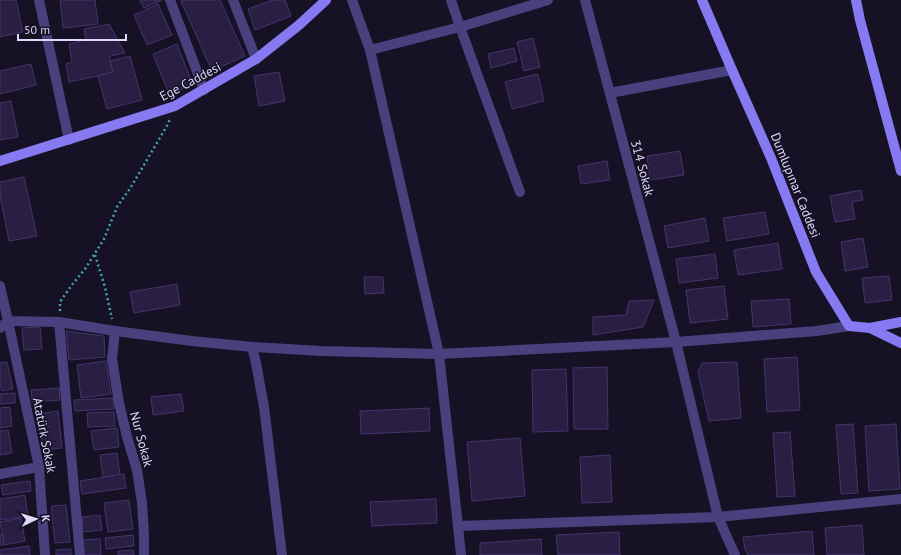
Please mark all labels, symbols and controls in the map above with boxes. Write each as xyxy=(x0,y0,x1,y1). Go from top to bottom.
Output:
scale bar xyxy=(18,16,126,42)
text: 50 m xyxy=(24,22,50,37)
street label: Ege Caddesi xyxy=(157,58,224,105)
street label: Dumlupınar Caddesi xyxy=(767,130,824,240)
street label: 314 Sokak xyxy=(627,138,658,199)
street label: Atatürk Sokak xyxy=(29,396,60,475)
street label: Nur Sokak xyxy=(126,410,157,469)
north arrow xyxy=(16,499,56,539)
text: K xyxy=(39,514,53,522)

